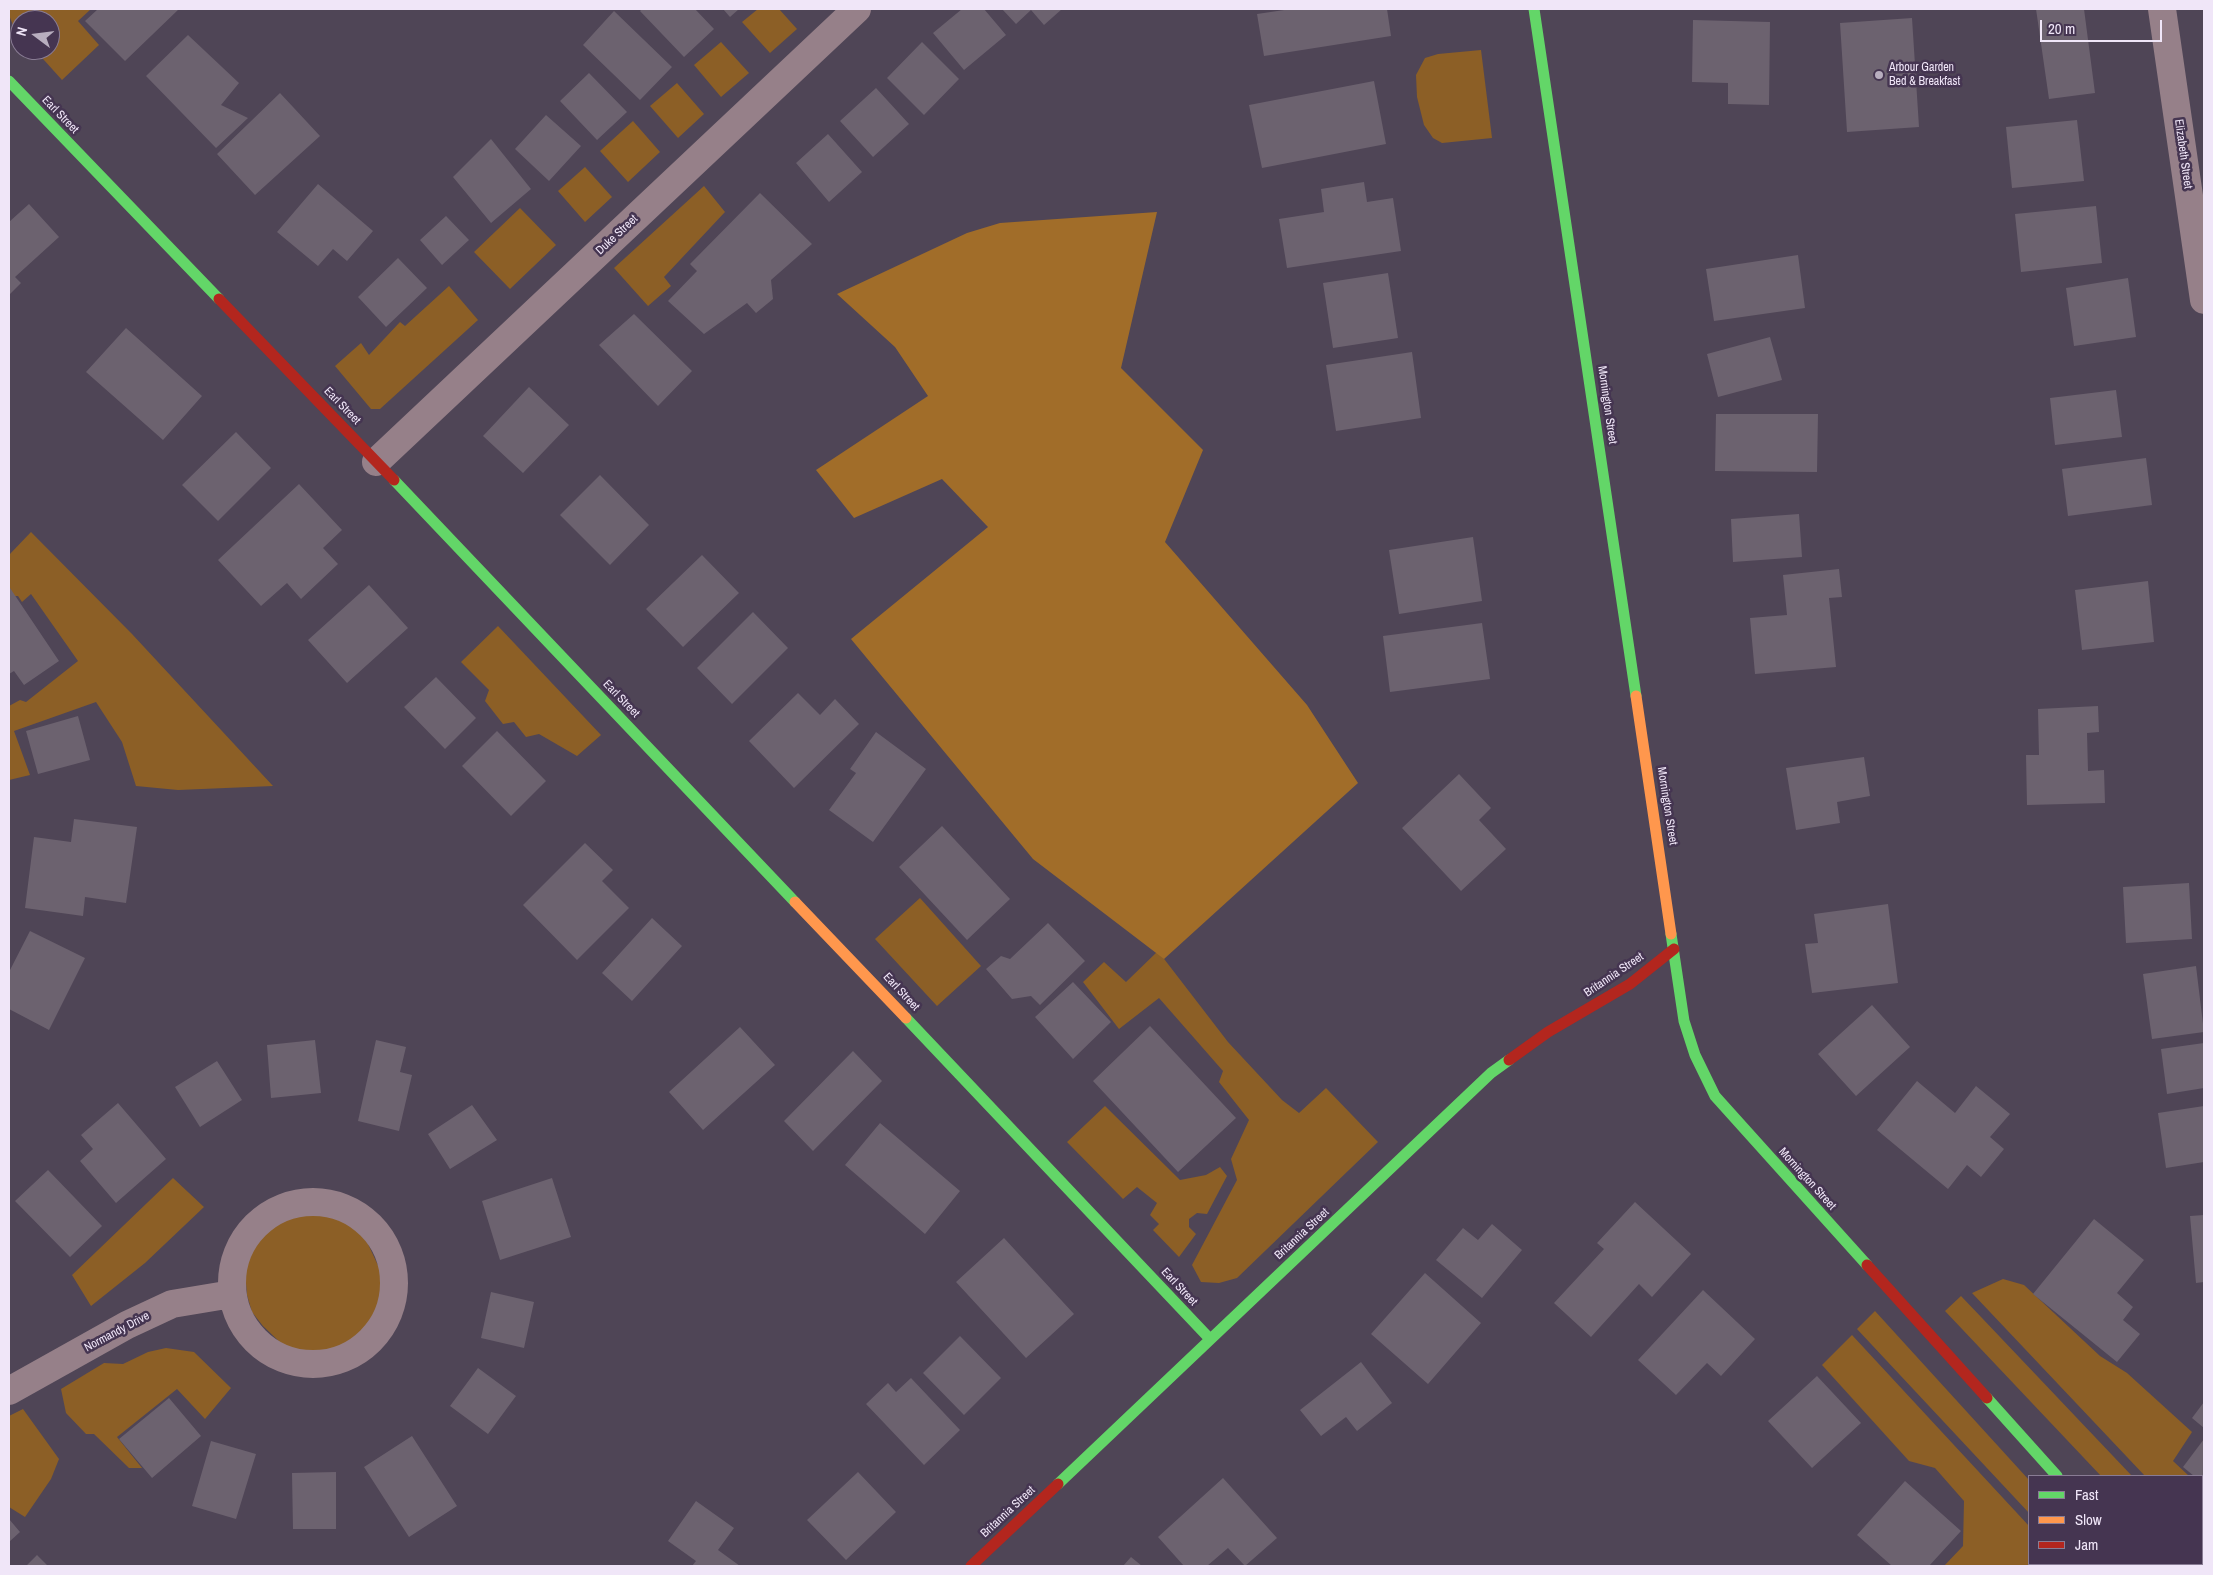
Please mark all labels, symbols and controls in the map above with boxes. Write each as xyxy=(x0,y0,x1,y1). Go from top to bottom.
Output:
north arrow xyxy=(10,10,60,60)
scale bar xyxy=(2043,10,2166,42)
text: 20 m xyxy=(2048,18,2075,39)
text: N xyxy=(12,25,31,38)
place label: Arbour Garden Bed & Breakfast xyxy=(1889,61,1960,89)
marker: Arbour Garden Bed & Breakfast xyxy=(1873,69,1885,81)
street label: Earl Street xyxy=(39,93,81,137)
street label: Elizabeth Street xyxy=(2171,118,2195,190)
street label: Duke Street xyxy=(593,212,641,258)
street label: Mornington Street xyxy=(1594,365,1620,445)
street label: Earl Street xyxy=(321,384,363,428)
street label: Earl Street xyxy=(600,677,642,721)
street label: Mornington Street xyxy=(1654,766,1680,846)
street label: Britannia Street xyxy=(1581,950,1647,1000)
street label: Earl Street xyxy=(880,970,922,1014)
street label: Mornington Street xyxy=(1775,1145,1839,1213)
street label: Britannia Street xyxy=(1272,1205,1332,1263)
street label: Earl Street xyxy=(1158,1265,1200,1309)
street label: Normandy Drive xyxy=(82,1309,152,1355)
legend xyxy=(2028,1475,2203,1565)
street label: Britannia Street xyxy=(978,1483,1038,1541)
text: Fast xyxy=(2075,1484,2098,1505)
text: Slow xyxy=(2075,1509,2102,1530)
text: Jam xyxy=(2075,1534,2098,1555)

